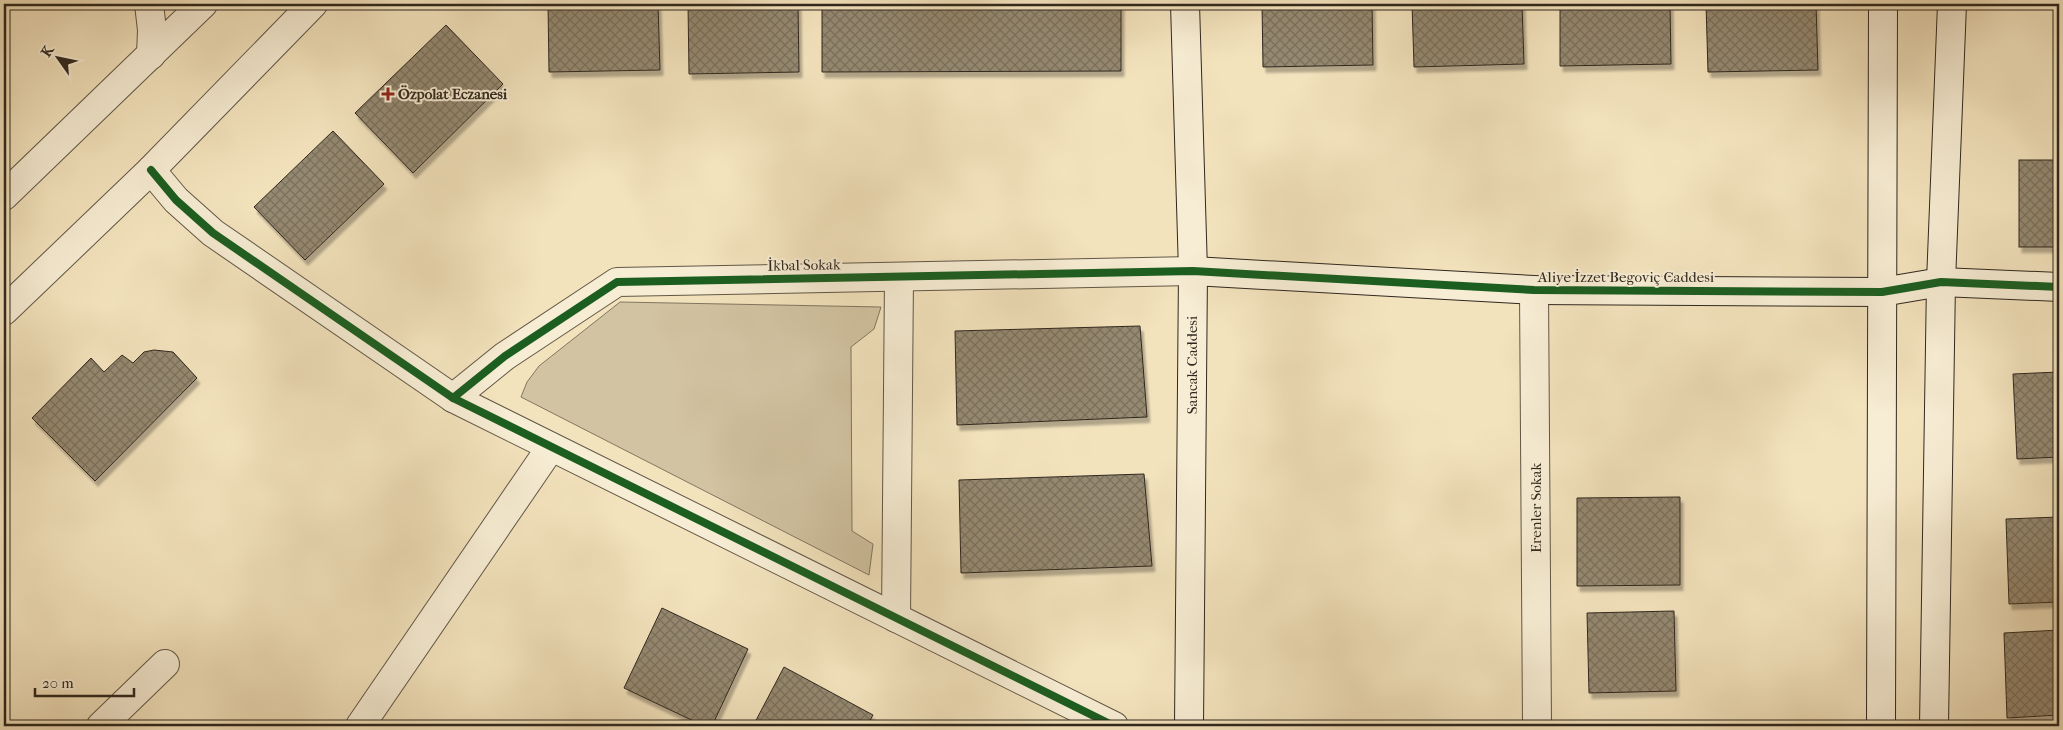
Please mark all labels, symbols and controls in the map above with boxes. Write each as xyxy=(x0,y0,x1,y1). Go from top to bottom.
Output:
north arrow xyxy=(32,32,82,82)
text: K xyxy=(38,42,58,60)
place label: Özpolat Eczanesi xyxy=(398,85,508,103)
marker: Özpolat Eczanesi xyxy=(382,88,394,100)
street label: İkbal Sokak xyxy=(767,255,841,275)
street label: Aliye İzzet Begoviç Caddesi xyxy=(1537,268,1715,286)
street label: Sancak Caddesi xyxy=(1183,315,1201,414)
street label: Erenler Sokak xyxy=(1527,463,1545,553)
scale bar xyxy=(35,665,134,697)
text: 20 m xyxy=(42,674,74,692)

